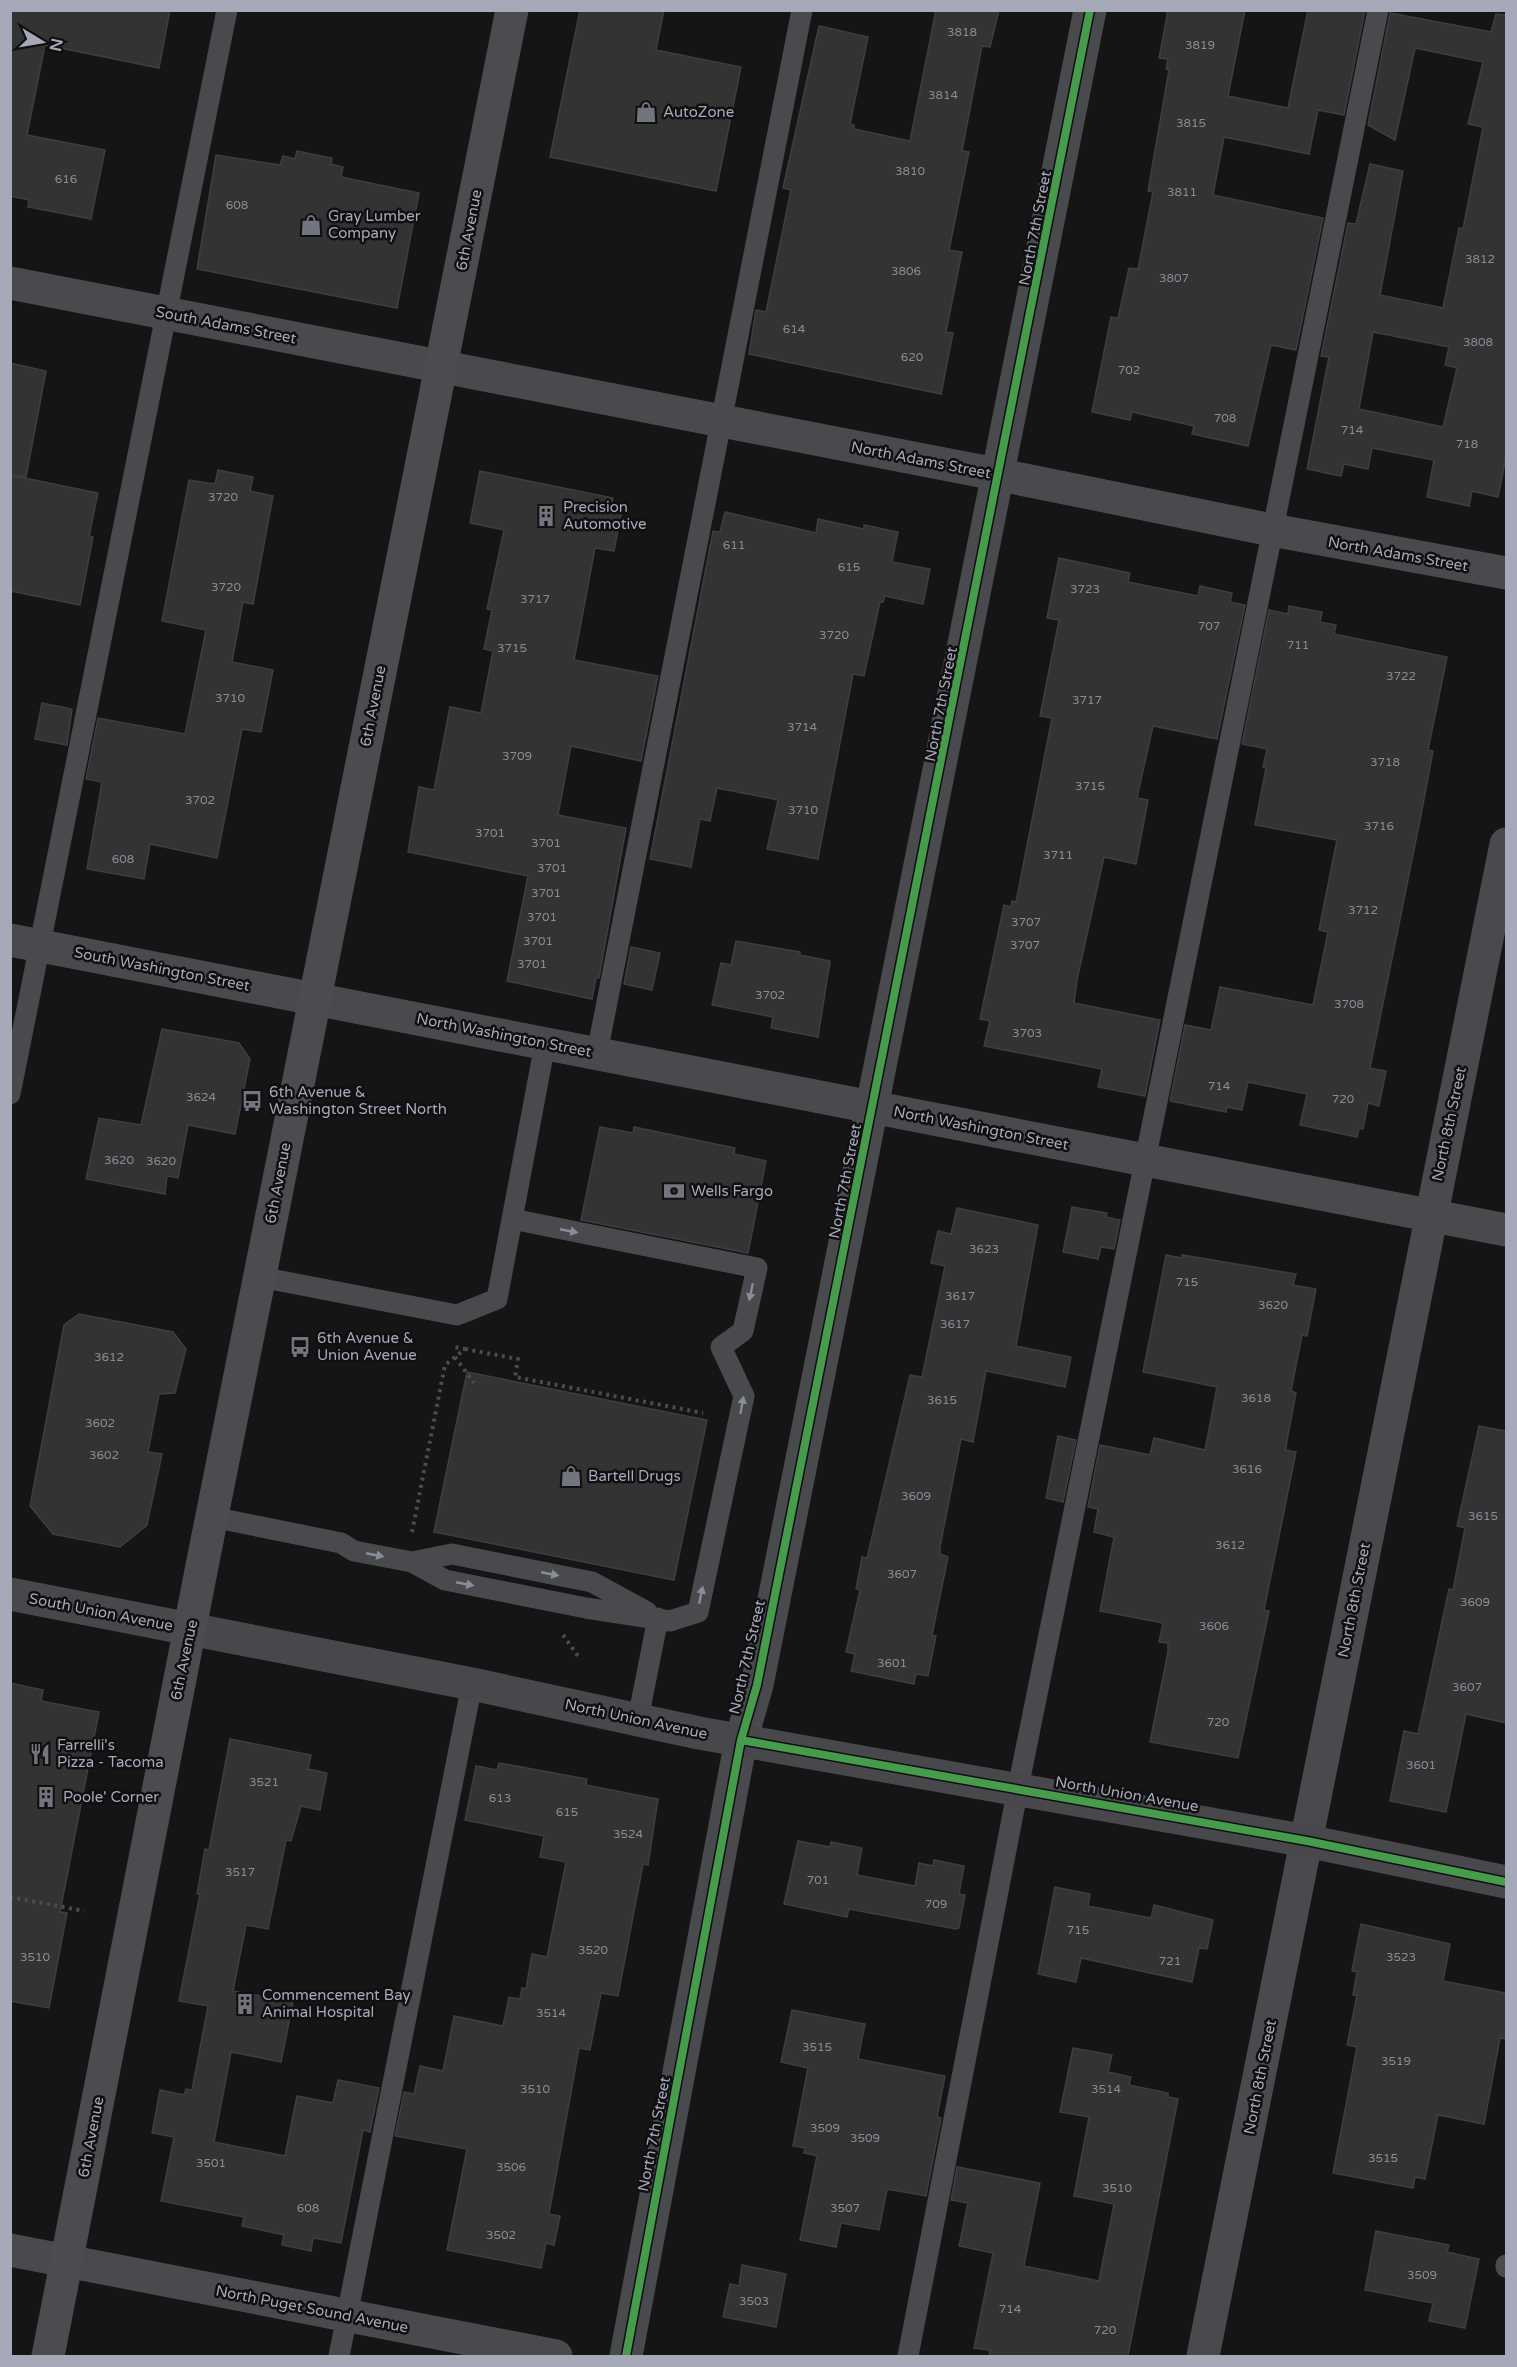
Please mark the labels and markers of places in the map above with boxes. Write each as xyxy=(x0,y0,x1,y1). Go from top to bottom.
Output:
shop icon: AutoZone xyxy=(634,100,658,124)
place label: AutoZone xyxy=(663,103,734,121)
place label: Gray Lumber Company xyxy=(328,207,421,242)
shop icon: Gray Lumber Company xyxy=(299,213,323,237)
place label: Precision Automotive xyxy=(563,498,647,533)
building icon: Precision Automotive xyxy=(534,504,558,528)
place label: 6th Avenue & Washington Street North xyxy=(269,1083,447,1118)
bus stop icon: 6th Avenue & Washington Street North xyxy=(240,1089,264,1113)
bank icon: Wells Fargo xyxy=(662,1179,686,1203)
place label: Wells Fargo xyxy=(691,1182,773,1200)
place label: 6th Avenue & Union Avenue xyxy=(317,1329,417,1364)
bus stop icon: 6th Avenue & Union Avenue xyxy=(288,1335,312,1359)
shop icon: Bartell Drugs xyxy=(559,1464,583,1488)
place label: Bartell Drugs xyxy=(588,1467,681,1485)
place label: Farrelli's Pizza - Tacoma xyxy=(57,1736,164,1771)
restaurant icon: Farrelli's Pizza - Tacoma xyxy=(28,1742,52,1766)
building icon: Poole' Corner xyxy=(34,1785,58,1809)
place label: Poole' Corner xyxy=(63,1788,159,1806)
place label: Commencement Bay Animal Hospital xyxy=(262,1986,411,2021)
building icon: Commencement Bay Animal Hospital xyxy=(233,1992,257,2016)

